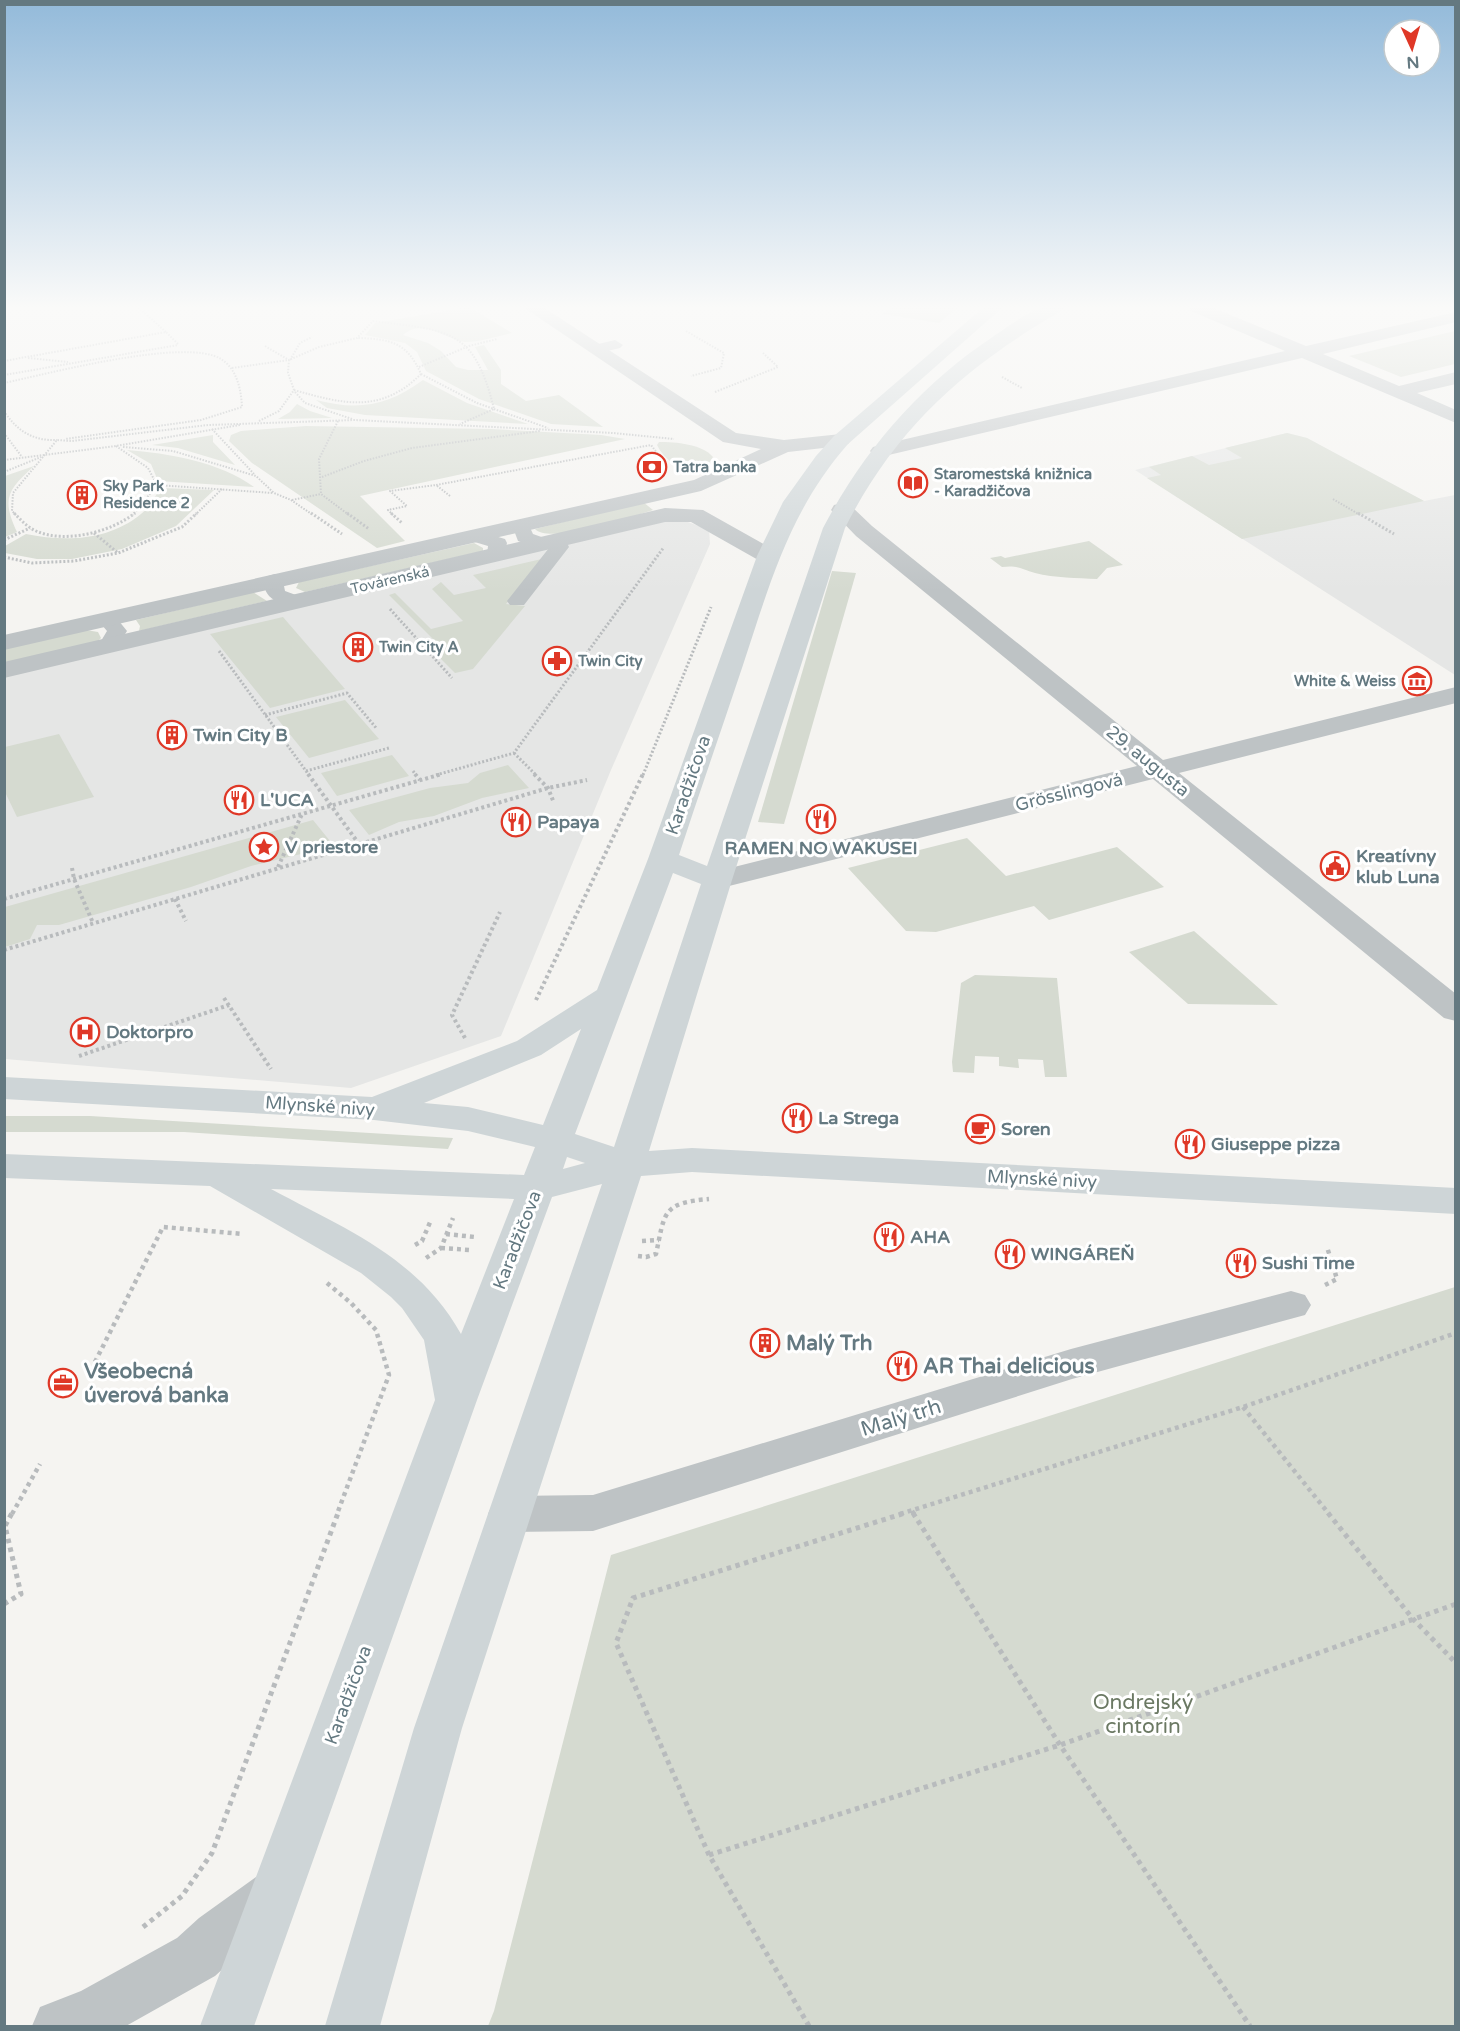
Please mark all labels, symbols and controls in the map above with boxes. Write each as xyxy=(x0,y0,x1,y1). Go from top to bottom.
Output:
north arrow xyxy=(1382,18,1442,78)
text: N xyxy=(1406,52,1420,72)
bank icon: Tatra banka xyxy=(636,451,668,483)
place label: Tatra banka xyxy=(672,458,756,476)
place label: Staromestská knižnica - Karadžičova xyxy=(934,465,1092,500)
library icon: Staromestská knižnica - Karadžičova xyxy=(897,467,929,499)
place label: Sky Park Residence 2 xyxy=(103,477,190,512)
building icon: Sky Park Residence 2 xyxy=(66,479,98,511)
street label: Továrenská xyxy=(349,562,431,598)
building icon: Twin City A xyxy=(342,631,374,663)
place label: Twin City A xyxy=(378,638,459,657)
pharmacy icon: Twin City xyxy=(541,645,573,677)
place label: Twin City xyxy=(577,652,643,671)
museum icon: White & Weiss xyxy=(1401,665,1433,697)
place label: White & Weiss xyxy=(1294,672,1396,690)
building icon: Twin City B xyxy=(156,719,188,751)
street label: 29. augusta xyxy=(1102,721,1194,801)
place label: Twin City B xyxy=(192,724,288,746)
street label: Karadžičova xyxy=(661,732,715,838)
street label: Grösslingová xyxy=(1013,768,1125,816)
restaurant icon: L'UCA xyxy=(223,784,255,816)
place label: L'UCA xyxy=(260,789,314,811)
restaurant icon: RAMEN NO WAKUSEI xyxy=(805,803,837,835)
restaurant icon: Papaya xyxy=(500,806,532,838)
place label: Papaya xyxy=(537,811,600,833)
place icon: V priestore xyxy=(248,831,280,863)
place label: V priestore xyxy=(285,836,378,858)
place label: RAMEN NO WAKUSEI xyxy=(724,837,918,859)
place label: Kreatívny klub Luna xyxy=(1356,845,1440,888)
public building icon: Kreatívny klub Luna xyxy=(1319,850,1351,882)
hospital icon: Doktorpro xyxy=(69,1016,101,1048)
place label: Doktorpro xyxy=(106,1021,193,1043)
street label: Mlynské nivy xyxy=(264,1091,376,1121)
restaurant icon: La Strega xyxy=(781,1102,813,1134)
place label: La Strega xyxy=(818,1107,899,1129)
cafe icon: Soren xyxy=(964,1113,996,1145)
place label: Soren xyxy=(1001,1118,1051,1140)
restaurant icon: Giuseppe pizza xyxy=(1174,1128,1206,1160)
place label: Giuseppe pizza xyxy=(1211,1133,1340,1155)
street label: Mlynské nivy xyxy=(986,1165,1098,1193)
street label: Karadžičova xyxy=(488,1188,546,1292)
restaurant icon: AHA xyxy=(873,1221,905,1253)
place label: AHA xyxy=(910,1226,950,1248)
restaurant icon: WINGÁREŇ xyxy=(994,1238,1026,1270)
place label: WINGÁREŇ xyxy=(1031,1243,1135,1265)
restaurant icon: Sushi Time xyxy=(1225,1247,1257,1279)
place label: Sushi Time xyxy=(1262,1252,1355,1274)
building icon: Malý Trh xyxy=(749,1327,781,1359)
place label: Malý Trh xyxy=(786,1331,872,1356)
restaurant icon: AR Thai delicious xyxy=(886,1350,918,1382)
place label: AR Thai delicious xyxy=(923,1354,1095,1379)
place label: Všeobecná úverová banka xyxy=(84,1359,229,1408)
office icon: Všeobecná úverová banka xyxy=(47,1367,79,1399)
street label: Malý trh xyxy=(858,1394,944,1442)
street label: Karadžičova xyxy=(320,1642,376,1748)
park label: Ondrejský cintorín xyxy=(1093,1690,1193,1739)

